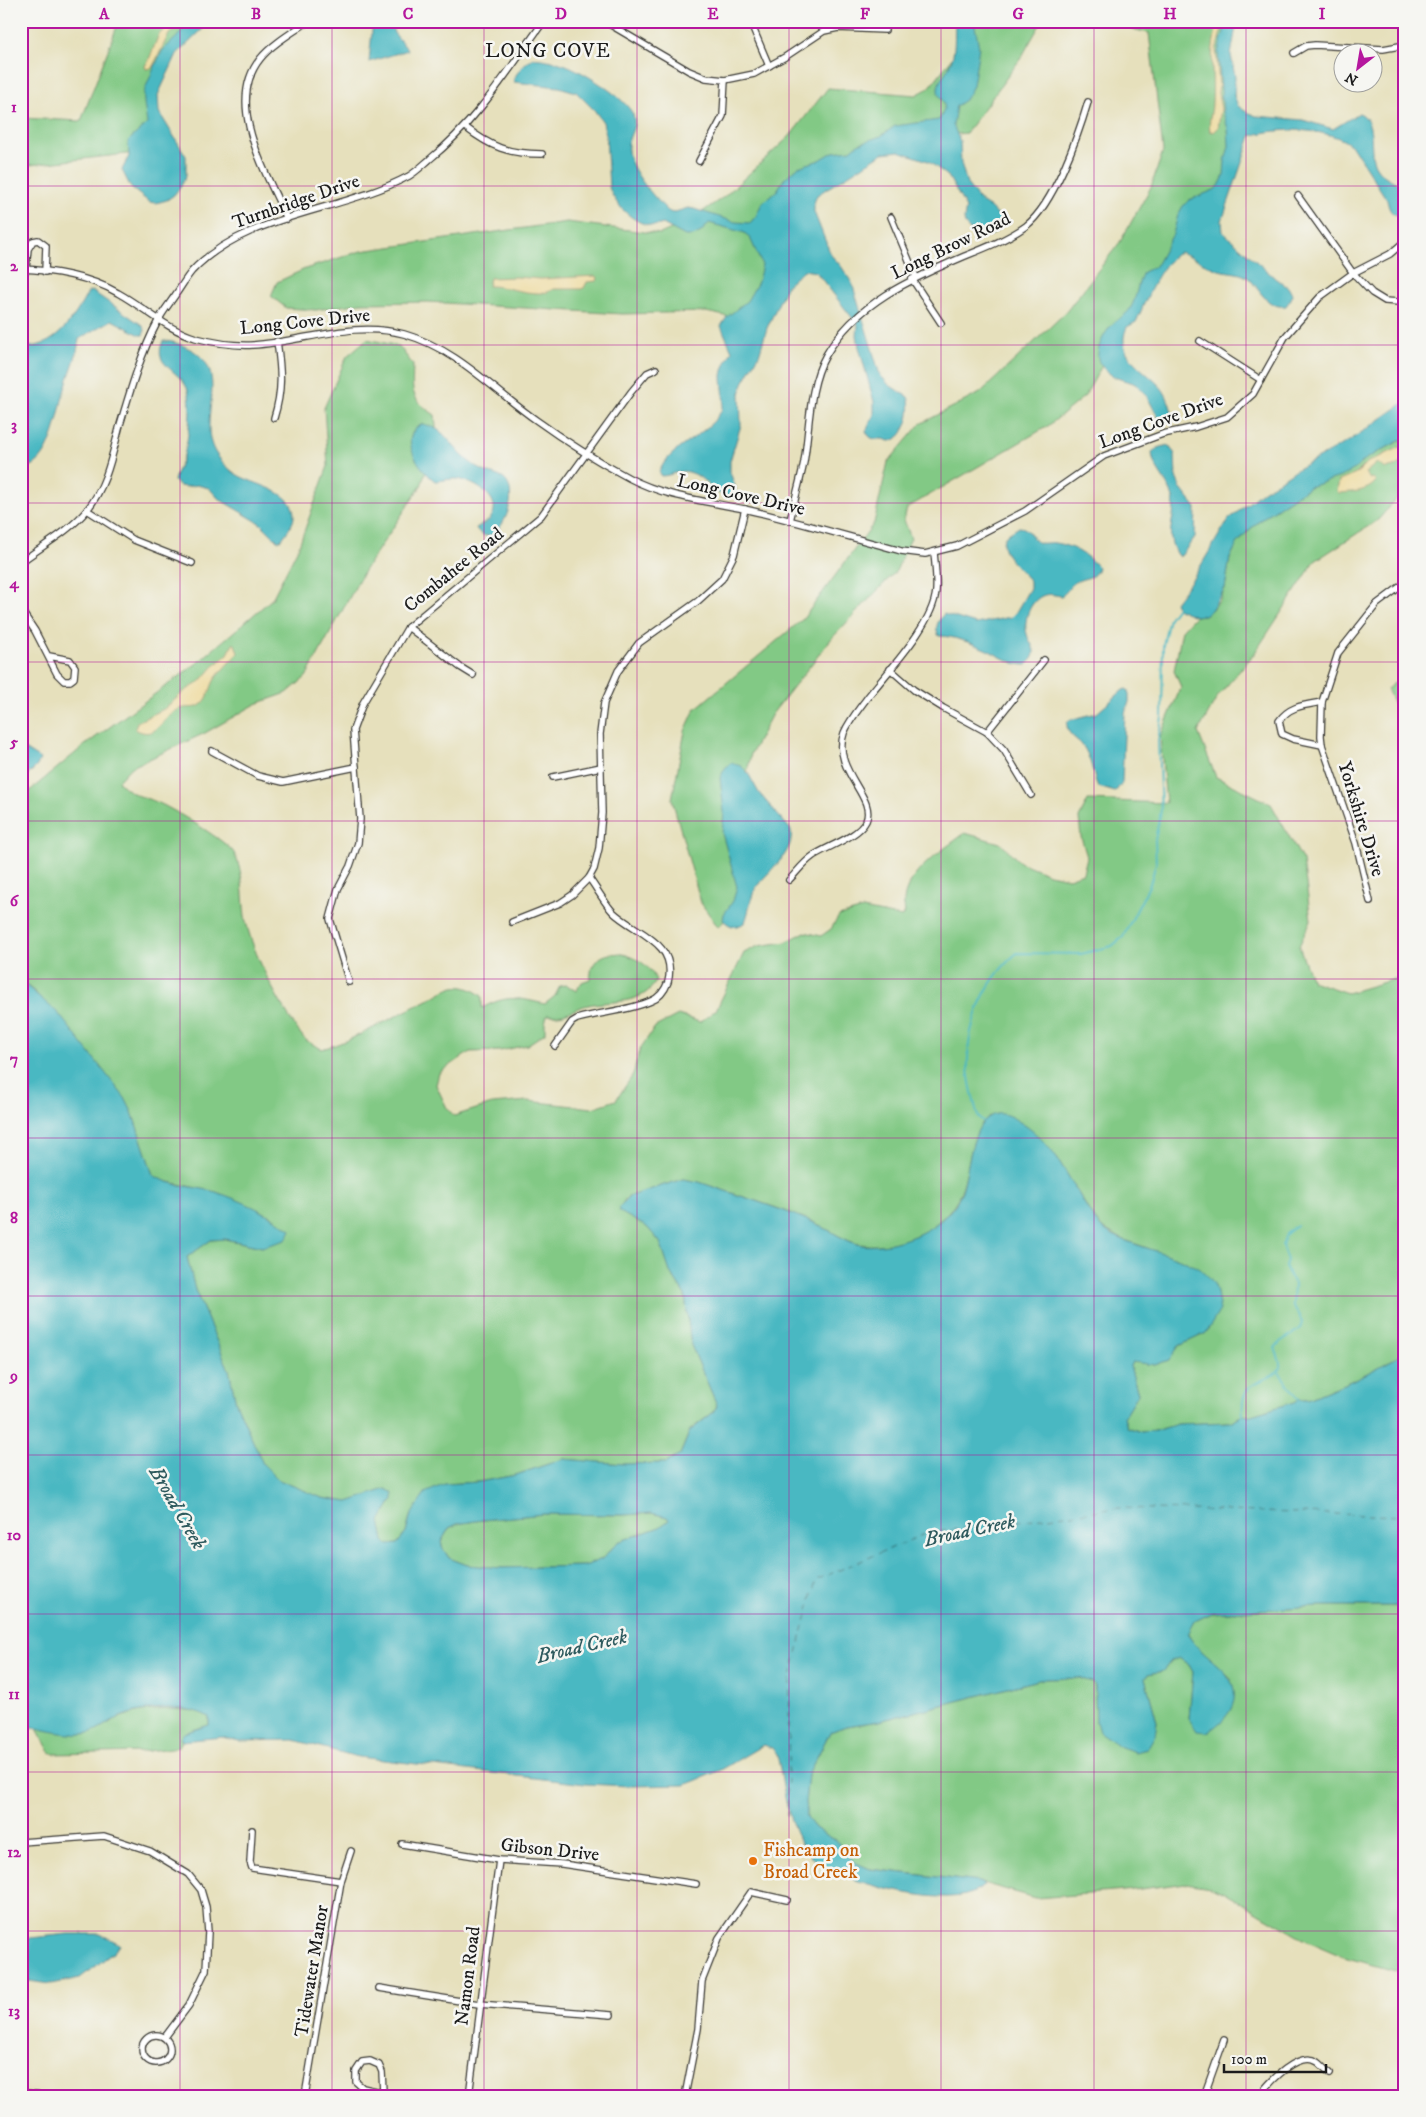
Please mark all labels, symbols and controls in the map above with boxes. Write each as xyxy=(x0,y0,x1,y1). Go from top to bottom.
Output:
text: A xyxy=(98,4,110,24)
text: B xyxy=(251,4,261,24)
text: C xyxy=(403,4,413,24)
text: D xyxy=(555,4,567,24)
text: E xyxy=(707,4,719,24)
text: F xyxy=(860,4,870,24)
text: G xyxy=(1012,4,1024,24)
text: H xyxy=(1163,4,1177,24)
text: I xyxy=(1319,4,1326,24)
district label: LONG COVE xyxy=(485,39,611,64)
north arrow xyxy=(1334,42,1384,92)
text: N xyxy=(1342,67,1361,89)
text: 1 xyxy=(11,97,17,117)
street label: Turnbridge Drive xyxy=(229,169,363,235)
street label: Long Brow Road xyxy=(888,207,1015,285)
text: 2 xyxy=(10,256,19,276)
street label: Long Cove Drive xyxy=(239,304,371,340)
street label: Long Cove Drive xyxy=(1096,388,1226,454)
text: 3 xyxy=(11,415,17,435)
street label: Long Cove Drive xyxy=(675,469,807,521)
street label: Combahee Road xyxy=(399,522,509,617)
text: 4 xyxy=(8,573,19,593)
text: 5 xyxy=(9,732,18,752)
street label: Yorkshire Drive xyxy=(1333,759,1389,879)
text: 6 xyxy=(10,891,20,911)
text: 7 xyxy=(10,1049,18,1069)
text: 8 xyxy=(10,1208,18,1228)
text: 9 xyxy=(9,1366,18,1386)
water label: Broad Creek xyxy=(143,1461,211,1555)
water label: Broad Creek xyxy=(921,1509,1018,1553)
text: 10 xyxy=(7,1525,22,1545)
water label: Broad Creek xyxy=(533,1624,630,1670)
text: 11 xyxy=(8,1684,20,1704)
street label: Gibson Drive xyxy=(500,1833,601,1867)
place label: Fishcamp on Broad Creek xyxy=(763,1839,859,1884)
text: 12 xyxy=(7,1842,22,1862)
marker: Fishcamp on Broad Creek xyxy=(747,1855,759,1867)
street label: Tidewater Manor xyxy=(290,1903,334,2039)
street label: Namon Road xyxy=(450,1924,486,2027)
text: 13 xyxy=(8,2001,20,2021)
scale bar xyxy=(1224,2042,1326,2074)
text: 100 m xyxy=(1231,2050,1267,2069)

